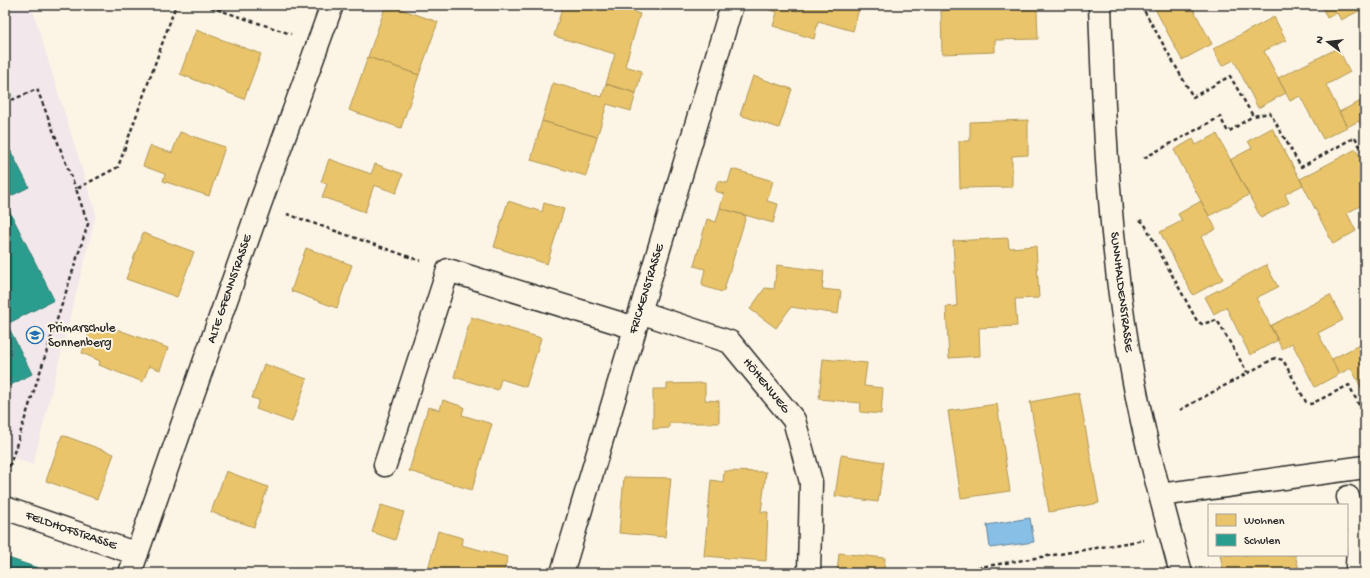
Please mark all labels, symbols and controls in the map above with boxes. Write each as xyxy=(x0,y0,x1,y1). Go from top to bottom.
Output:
north arrow xyxy=(1308,22,1348,62)
text: N xyxy=(1314,35,1327,45)
street label: SUNNHALDENSTRASSE xyxy=(1106,231,1136,354)
street label: ALTE GFENNSTRASSE xyxy=(204,232,256,345)
street label: FRICKENSTRASSE xyxy=(626,241,668,337)
place label: Primarschule Sonnenberg xyxy=(47,321,116,351)
school or university icon: Primarschule Sonnenberg xyxy=(25,325,45,345)
street label: HÖHENWEG xyxy=(739,355,793,417)
legend xyxy=(1208,504,1348,556)
street label: FELDHOFSTRASSE xyxy=(22,508,119,554)
text: Wohnen xyxy=(1244,515,1285,529)
text: Schulen xyxy=(1244,535,1281,549)

